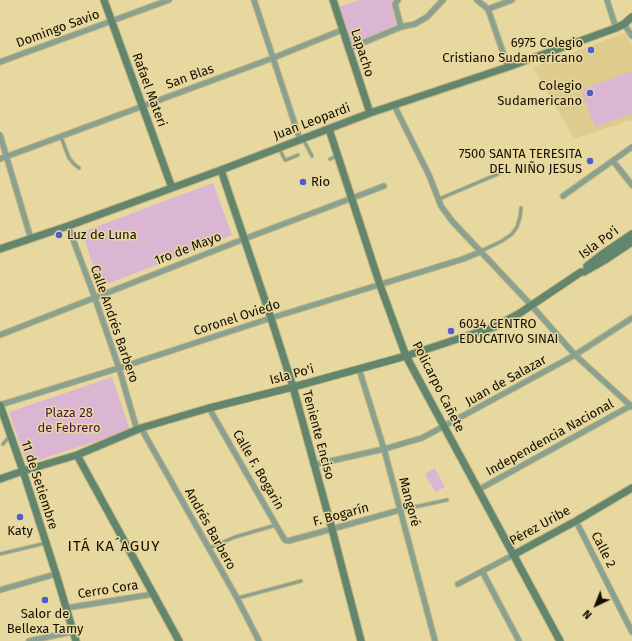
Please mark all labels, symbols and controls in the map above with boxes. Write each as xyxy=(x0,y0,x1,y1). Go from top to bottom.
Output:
street label: Domingo Savio xyxy=(14,7,102,51)
street label: Lapacho xyxy=(347,27,377,79)
place label: 6975 Colegio Cristiano Sudamericano xyxy=(442,35,583,66)
marker: 6975 Colegio Cristiano Sudamericano xyxy=(586,45,596,55)
street label: Rafael Materi xyxy=(128,51,170,129)
street label: San Blas xyxy=(164,61,216,93)
place label: Colegio Sudamericano xyxy=(497,78,582,109)
marker: Colegio Sudamericano xyxy=(585,88,595,98)
street label: Juan Leopardi xyxy=(271,100,353,144)
place label: 7500 SANTA TERESITA DEL NIÑO JESUS xyxy=(459,146,582,177)
marker: 7500 SANTA TERESITA DEL NIÑO JESUS xyxy=(585,156,595,166)
place label: Rio xyxy=(311,174,330,190)
marker: Rio xyxy=(298,177,308,187)
street label: Isla Po'i xyxy=(576,223,622,263)
place label: Luz de Luna xyxy=(67,227,137,243)
street label: 1ro de Mayo xyxy=(152,229,224,269)
marker: Luz de Luna xyxy=(54,230,64,240)
street label: Calle Andrés Barbero xyxy=(87,263,141,385)
street label: Coronel Oviedo xyxy=(192,297,282,339)
place label: 6034 CENTRO EDUCATIVO SINAI xyxy=(459,316,558,347)
marker: 6034 CENTRO EDUCATIVO SINAI xyxy=(446,326,456,336)
street label: Policarpo Cañete xyxy=(408,339,468,435)
street label: Juan de Salazar xyxy=(463,352,549,410)
street label: Isla Po'i xyxy=(268,362,316,388)
street label: Teniente Enciso xyxy=(299,389,337,481)
street label: Independencia Nacional xyxy=(484,396,616,480)
park label: Plaza 28 de Febrero xyxy=(38,405,100,436)
street label: Calle F. Bogarin xyxy=(229,427,287,513)
street label: 11 de Setiembre xyxy=(17,438,61,532)
street label: Mangoré xyxy=(395,476,423,528)
street label: Andrés Barbero xyxy=(181,485,239,573)
street label: F. Bogarín xyxy=(311,500,371,530)
street label: Pérez Uribe xyxy=(507,503,573,549)
marker: Katy xyxy=(15,512,25,522)
place label: Katy xyxy=(7,523,33,539)
street label: Calle 2 xyxy=(587,529,619,571)
district label: ITÁ KA´AGUY xyxy=(67,538,161,556)
street label: Cerro Cora xyxy=(77,578,139,602)
north arrow xyxy=(576,585,616,625)
marker: Salor de Bellexa Tamy xyxy=(40,595,50,605)
place label: Salor de Bellexa Tamy xyxy=(7,606,83,637)
text: N xyxy=(580,607,595,621)

